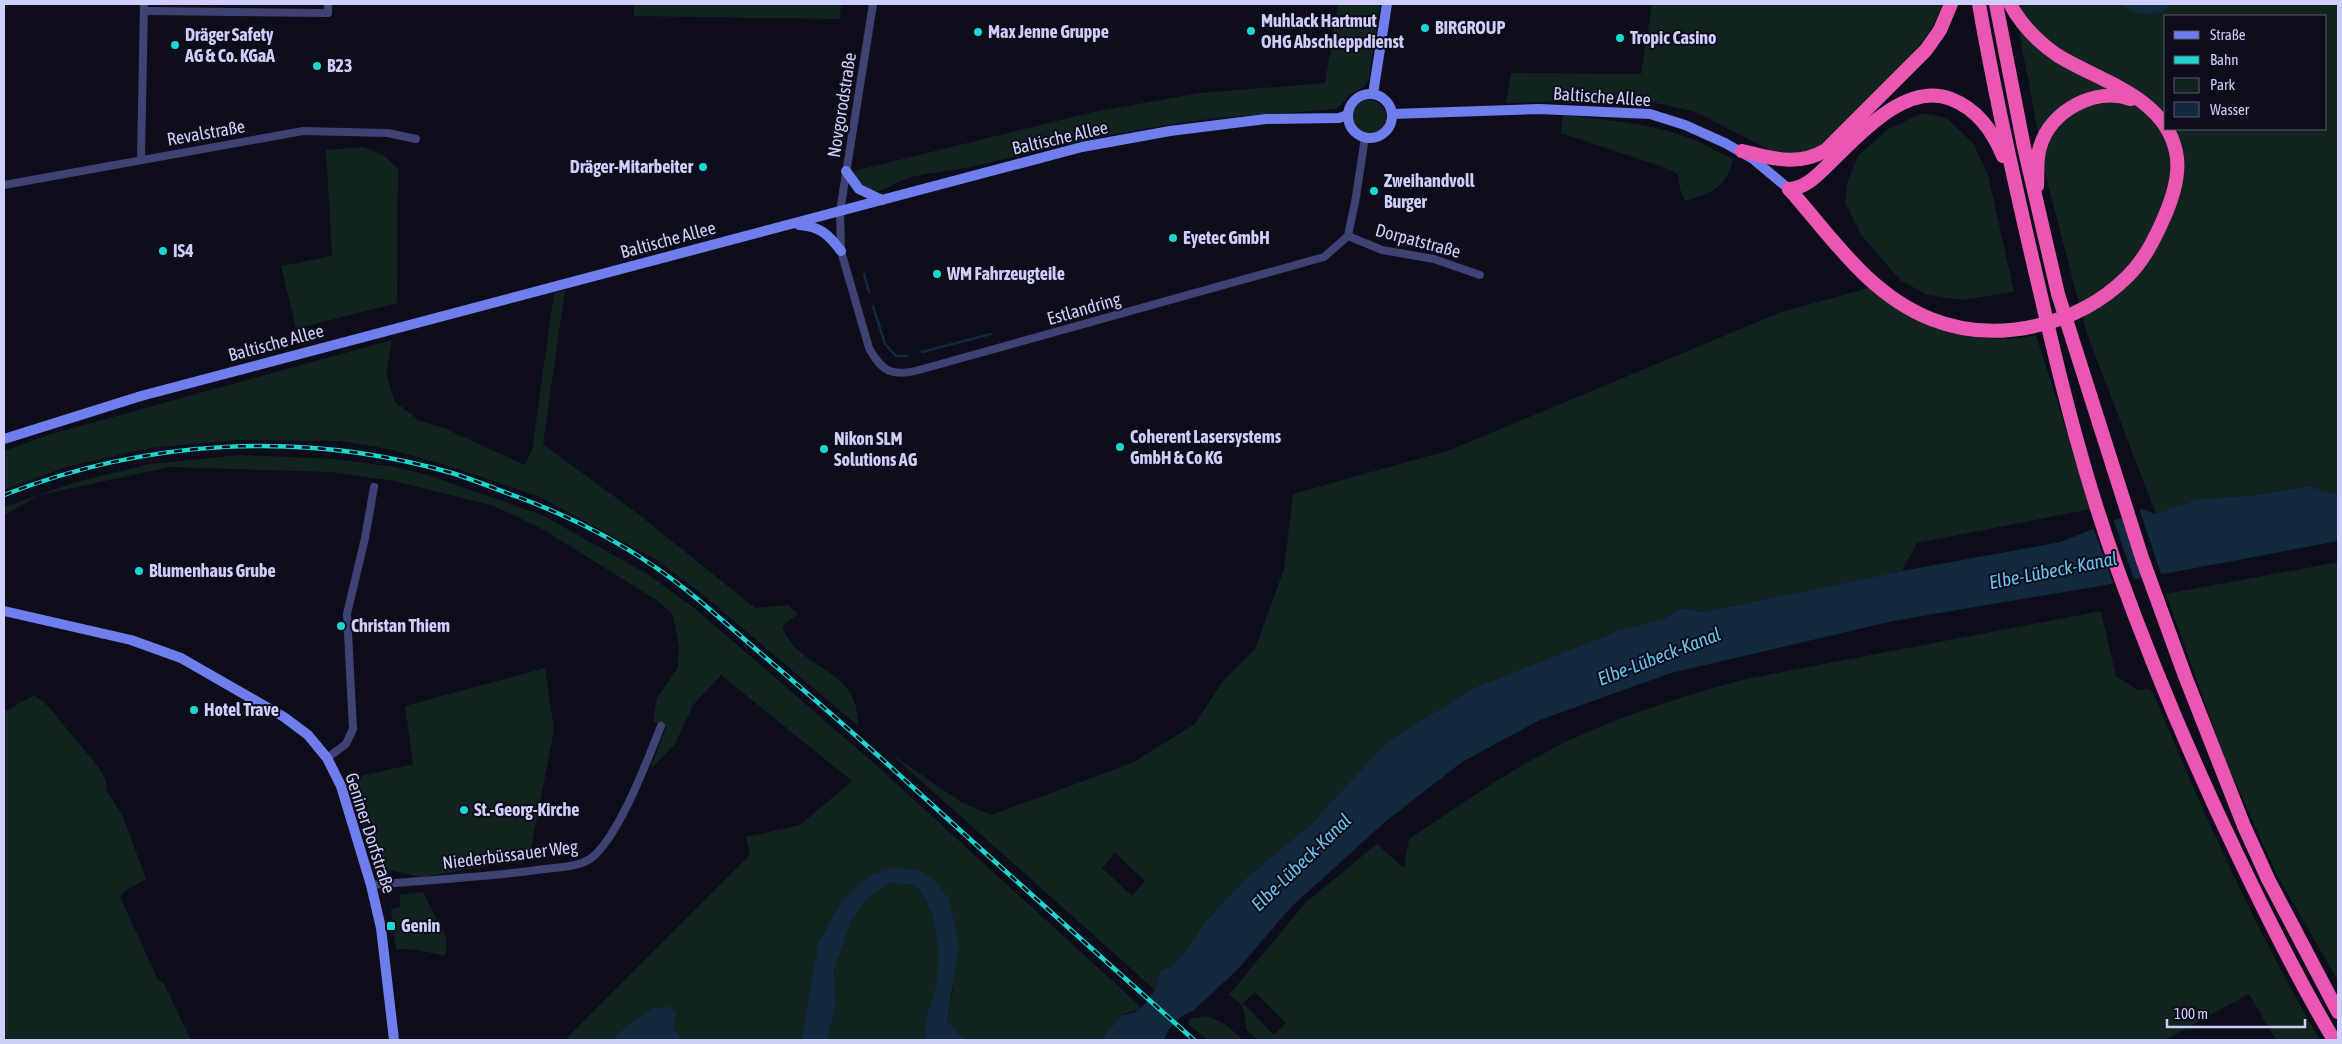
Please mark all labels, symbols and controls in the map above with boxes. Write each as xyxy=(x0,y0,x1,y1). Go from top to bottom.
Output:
place label: Muhlack Hartmut OHG Abschleppdienst xyxy=(1261,10,1405,52)
legend xyxy=(2164,15,2327,130)
place label: BIRGROUP xyxy=(1435,17,1505,38)
place label: Max Jenne Gruppe xyxy=(988,21,1109,42)
marker: BIRGROUP xyxy=(1419,22,1431,34)
place label: Dräger Safety AG & Co. KGaA xyxy=(184,24,275,66)
marker: Muhlack Hartmut OHG Abschleppdienst xyxy=(1245,25,1257,37)
marker: Max Jenne Gruppe xyxy=(972,26,984,38)
text: Straße xyxy=(2210,26,2246,43)
place label: Tropic Casino xyxy=(1630,27,1717,48)
marker: Tropic Casino xyxy=(1614,32,1626,44)
marker: Dräger Safety AG & Co. KGaA xyxy=(169,39,181,51)
street label: Novgorodstraße xyxy=(823,51,860,159)
text: Bahn xyxy=(2210,51,2239,68)
place label: B23 xyxy=(327,55,352,76)
marker: B23 xyxy=(311,60,323,72)
text: Park xyxy=(2210,76,2235,93)
street label: Baltische Allee xyxy=(1553,83,1652,110)
text: Wasser xyxy=(2210,101,2250,118)
street label: Revalstraße xyxy=(165,115,247,150)
street label: Baltische Allee xyxy=(1010,116,1110,159)
place label: Dräger-Mitarbeiter xyxy=(570,156,694,177)
marker: Dräger-Mitarbeiter xyxy=(697,161,709,173)
place label: Zweihandvoll Burger xyxy=(1384,170,1475,212)
marker: Zweihandvoll Burger xyxy=(1368,185,1380,197)
street label: Baltische Allee xyxy=(618,217,718,262)
street label: Dorpatstraße xyxy=(1373,219,1463,262)
place label: Eyetec GmbH xyxy=(1183,227,1270,248)
marker: Eyetec GmbH xyxy=(1167,232,1179,244)
place label: IS4 xyxy=(173,240,194,261)
marker: IS4 xyxy=(157,245,169,257)
place label: WM Fahrzeugteile xyxy=(946,263,1065,284)
marker: WM Fahrzeugteile xyxy=(931,268,943,280)
street label: Estlandring xyxy=(1045,288,1123,329)
street label: Baltische Allee xyxy=(226,320,326,365)
place label: Coherent Lasersystems GmbH & Co KG xyxy=(1130,426,1282,468)
place label: Nikon SLM Solutions AG xyxy=(834,428,918,470)
marker: Coherent Lasersystems GmbH & Co KG xyxy=(1114,441,1126,453)
marker: Nikon SLM Solutions AG xyxy=(818,443,830,455)
water label: Elbe-Lübeck-Kanal xyxy=(1987,547,2119,593)
place label: Blumenhaus Grube xyxy=(149,560,276,581)
marker: Blumenhaus Grube xyxy=(133,565,145,577)
place label: Christan Thiem xyxy=(351,615,450,636)
marker: Christan Thiem xyxy=(335,620,347,632)
water label: Elbe-Lübeck-Kanal xyxy=(1594,622,1724,690)
place label: Hotel Trave xyxy=(204,699,279,720)
marker: Hotel Trave xyxy=(188,704,200,716)
street label: Geniner Dorfstraße xyxy=(341,770,400,896)
place label: St.-Georg-Kirche xyxy=(474,799,579,820)
marker: St.-Georg-Kirche xyxy=(458,804,470,816)
water label: Elbe-Lübeck-Kanal xyxy=(1246,809,1356,915)
street label: Niederbüssauer Weg xyxy=(441,836,579,873)
place label: Genin xyxy=(401,915,441,936)
marker: Genin xyxy=(385,920,397,932)
scale bar xyxy=(2167,996,2304,1028)
text: 100 m xyxy=(2174,1005,2208,1022)

